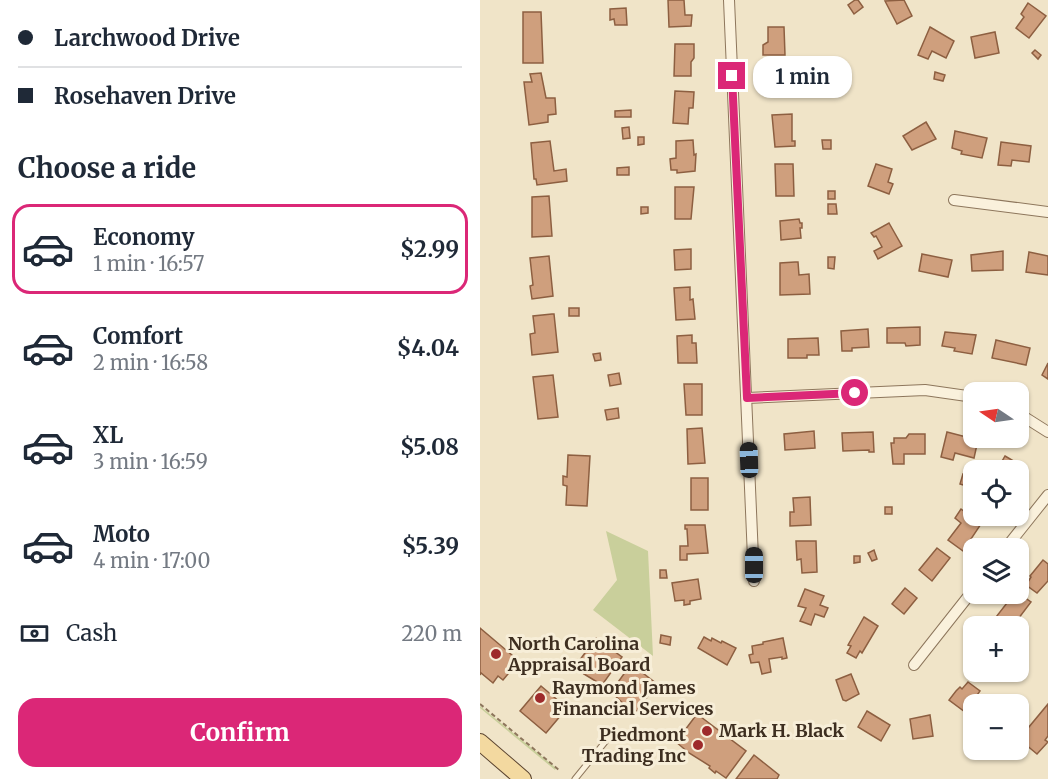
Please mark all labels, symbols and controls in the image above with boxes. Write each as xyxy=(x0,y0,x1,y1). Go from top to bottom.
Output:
text: Larchwood Drive xyxy=(54,24,240,52)
callout: 1 min xyxy=(753,55,852,97)
route end xyxy=(718,62,745,89)
text: 1 min xyxy=(775,64,830,89)
text: Rosehaven Drive xyxy=(54,82,236,110)
text: Choose a ride xyxy=(18,151,196,185)
icon: car xyxy=(21,222,75,276)
text: Economy xyxy=(93,223,194,251)
text: $2.99 xyxy=(400,235,459,263)
text: 1 min · 16:57 xyxy=(93,251,204,276)
icon: car xyxy=(21,321,75,375)
text: Comfort xyxy=(93,322,183,350)
text: $4.04 xyxy=(397,334,459,362)
text: 2 min · 16:58 xyxy=(93,350,208,375)
route start xyxy=(841,379,868,406)
north arrow xyxy=(963,382,1029,448)
map controls xyxy=(963,382,1029,760)
icon: car xyxy=(21,420,75,474)
text: XL xyxy=(93,421,123,449)
text: $5.08 xyxy=(400,433,459,461)
car xyxy=(739,442,759,478)
text: 3 min · 16:59 xyxy=(93,449,208,474)
button: locate xyxy=(963,460,1029,526)
icon: car xyxy=(21,519,75,573)
text: Moto xyxy=(93,520,150,548)
text: $5.39 xyxy=(402,532,459,560)
button: layers xyxy=(963,538,1029,604)
car xyxy=(745,547,763,583)
text: 4 min · 17:00 xyxy=(93,548,210,573)
button: + xyxy=(963,616,1029,682)
icon: cash xyxy=(18,617,51,650)
text: Cash xyxy=(66,619,117,647)
text: 220 m xyxy=(402,621,462,646)
place label: North Carolina Appraisal Board xyxy=(507,632,650,676)
marker: North Carolina Appraisal Board xyxy=(489,647,503,661)
place label: Raymond James Financial Services xyxy=(552,676,714,720)
marker: Raymond James Financial Services xyxy=(533,691,547,705)
button: − xyxy=(963,694,1029,760)
button: Confirm xyxy=(18,698,462,767)
place label: Mark H. Black xyxy=(719,719,844,742)
place label: Piedmont Trading Inc xyxy=(582,723,687,767)
marker: Mark H. Black xyxy=(700,724,714,738)
marker: Piedmont Trading Inc xyxy=(691,738,705,752)

